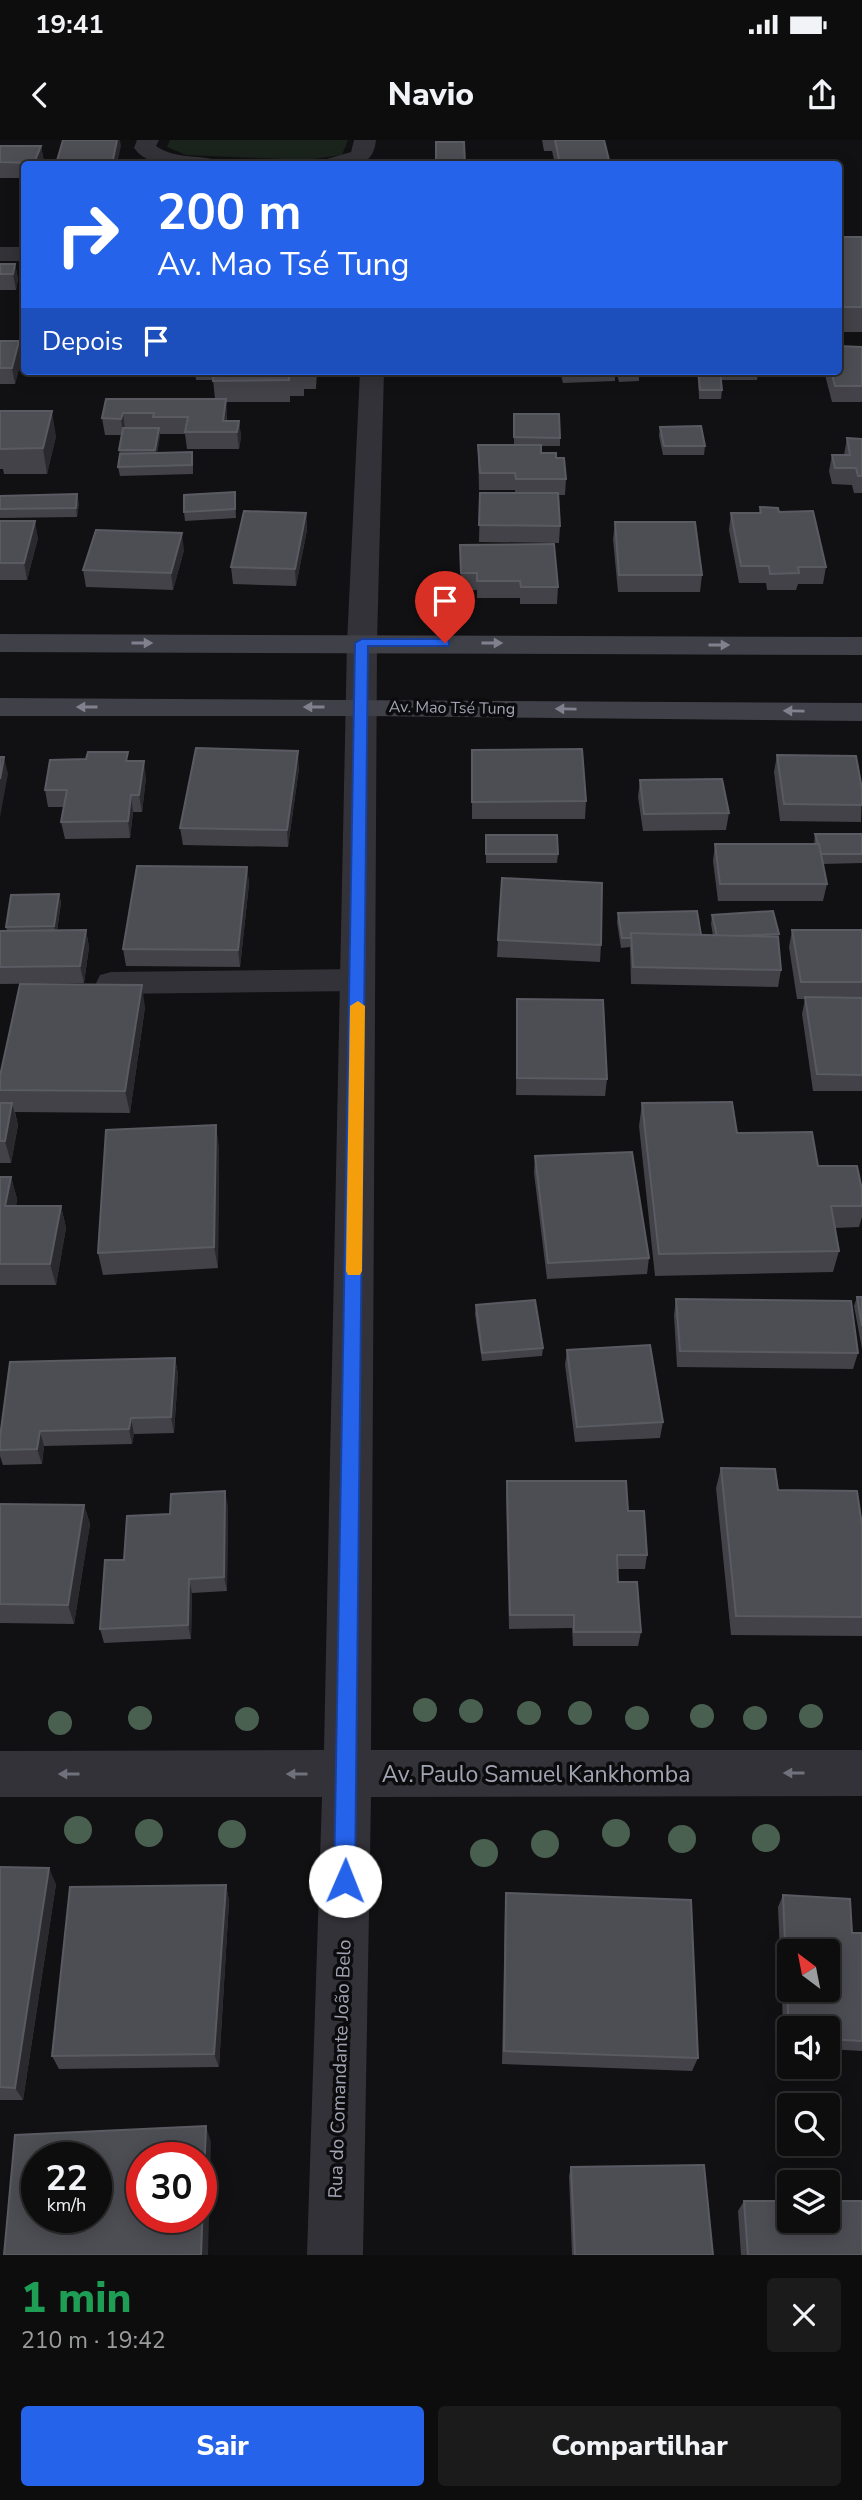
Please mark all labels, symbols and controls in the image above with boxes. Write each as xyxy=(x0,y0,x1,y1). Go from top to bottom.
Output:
text: 19:41 xyxy=(35,7,104,42)
text: Navio xyxy=(388,73,474,116)
icon: back xyxy=(21,76,59,114)
icon: share xyxy=(803,76,841,114)
text: 200 m xyxy=(157,179,301,246)
icon: right xyxy=(42,189,133,280)
text: Av. Mao Tsé Tung xyxy=(157,243,410,286)
icon: arrive xyxy=(137,322,175,360)
text: Depois xyxy=(42,324,123,359)
pin xyxy=(415,571,475,643)
icon: arrive xyxy=(426,582,464,620)
one-way arrow xyxy=(131,637,153,649)
one-way arrow xyxy=(481,638,503,649)
one-way arrow xyxy=(708,639,730,651)
street label: Av. Mao Tsé Tung xyxy=(389,696,515,720)
one-way arrow xyxy=(76,701,98,713)
one-way arrow xyxy=(303,701,325,713)
one-way arrow xyxy=(555,703,577,715)
one-way arrow xyxy=(783,705,805,717)
street label: Av. Paulo Samuel Kankhomba xyxy=(382,1759,690,1790)
one-way arrow xyxy=(783,1767,805,1779)
one-way arrow xyxy=(58,1768,80,1780)
one-way arrow xyxy=(286,1768,308,1780)
position arrow xyxy=(308,1844,382,1918)
street label: Rua do Comandante João Belo xyxy=(322,1939,358,2199)
north arrow xyxy=(777,1939,840,2002)
map controls xyxy=(777,1939,840,2233)
button: sound xyxy=(777,2016,840,2079)
button: search xyxy=(777,2093,840,2156)
speed limit sign: 30 xyxy=(126,2142,217,2233)
text: 22 xyxy=(45,2155,88,2202)
button: layers xyxy=(777,2170,840,2233)
text: km/h xyxy=(47,2193,86,2217)
text: 1 min xyxy=(21,2270,131,2327)
button: close xyxy=(767,2278,841,2352)
text: 210 m · 19:42 xyxy=(21,2325,166,2356)
button: Sair xyxy=(21,2406,424,2486)
button: Compartilhar xyxy=(438,2406,841,2486)

